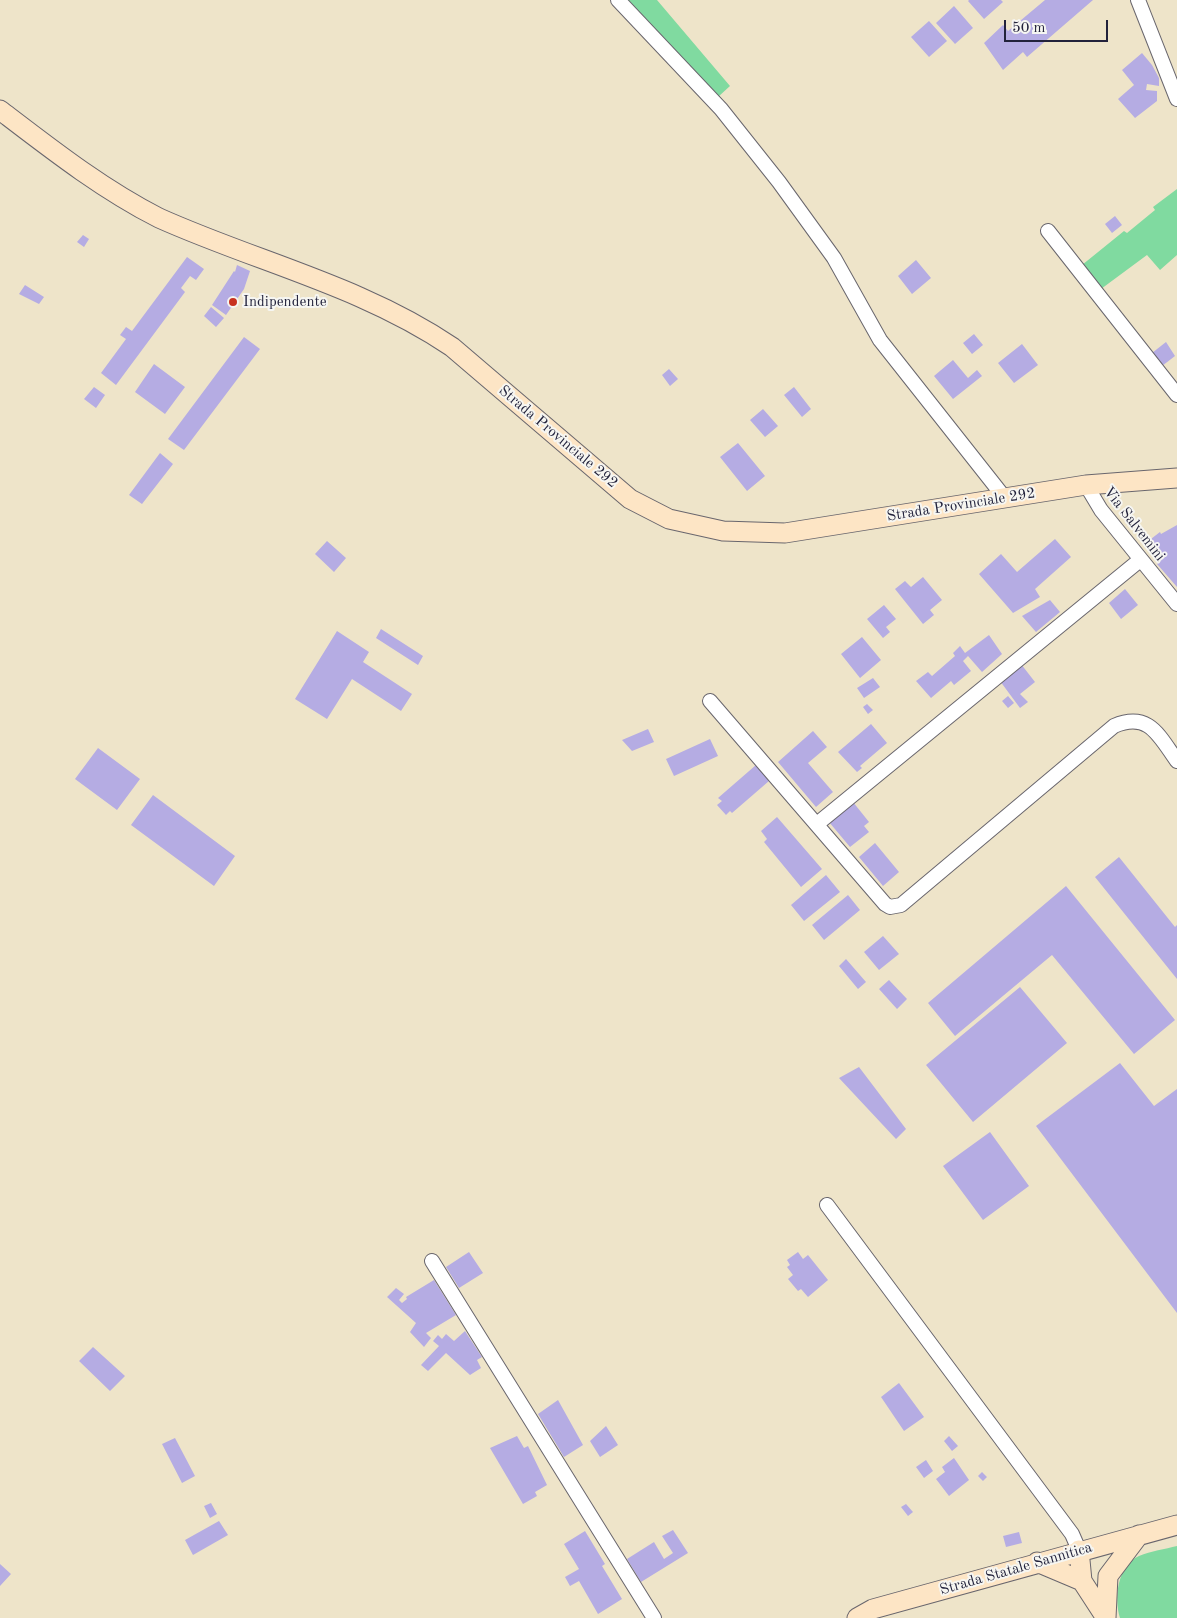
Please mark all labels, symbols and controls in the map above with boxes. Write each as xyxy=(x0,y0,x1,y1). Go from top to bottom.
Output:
scale bar xyxy=(1007,10,1111,42)
text: 50 m xyxy=(1012,21,1046,36)
place label: Indipendente xyxy=(243,293,327,311)
marker: Indipendente xyxy=(227,296,239,308)
street label: Strada Provinciale 292 xyxy=(495,382,621,492)
street label: Via Salvemini xyxy=(1099,483,1169,565)
street label: Strada Provinciale 292 xyxy=(885,484,1037,526)
street label: Strada Statale Sannitica xyxy=(938,1539,1094,1599)

